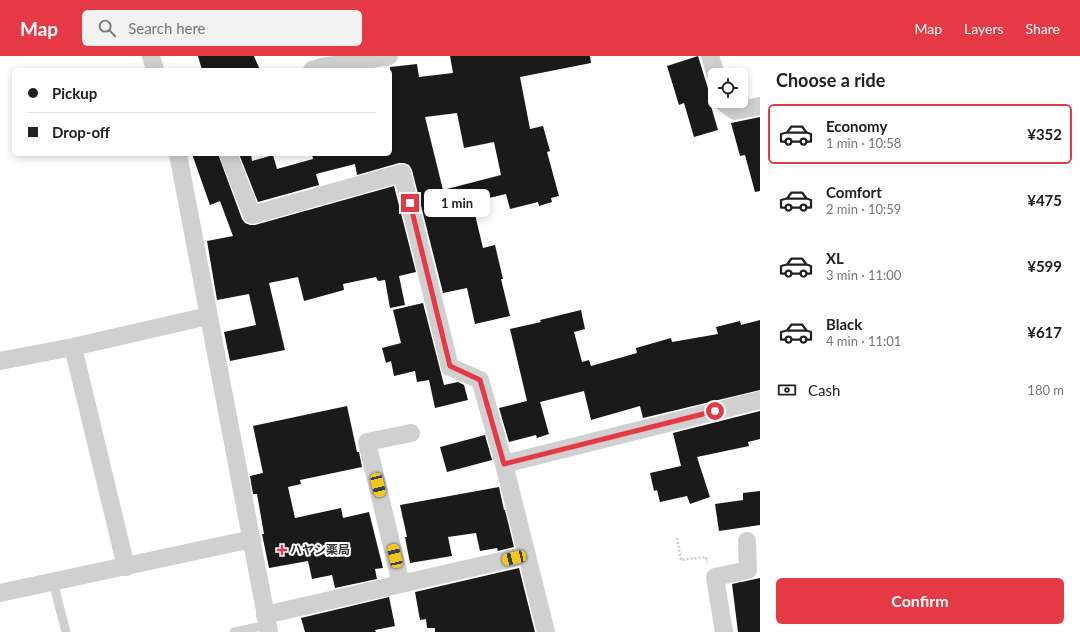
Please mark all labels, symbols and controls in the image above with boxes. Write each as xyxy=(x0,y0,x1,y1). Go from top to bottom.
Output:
search box xyxy=(82,10,362,46)
text: Map xyxy=(20,17,58,40)
icon: search xyxy=(96,17,118,39)
text: Search here xyxy=(128,19,206,37)
text: Map xyxy=(914,20,942,37)
text: Layers xyxy=(964,20,1004,37)
text: Share xyxy=(1026,20,1060,37)
map controls xyxy=(708,68,748,108)
button: locate xyxy=(708,68,748,108)
text: Choose a ride xyxy=(776,69,885,91)
text: Pickup xyxy=(52,84,97,102)
icon: car xyxy=(778,116,814,152)
text: Economy xyxy=(826,117,887,135)
text: Drop-off xyxy=(52,123,110,141)
text: ¥352 xyxy=(1027,125,1062,143)
text: 1 min · 10:58 xyxy=(826,135,901,151)
icon: car xyxy=(778,182,814,218)
text: Comfort xyxy=(826,183,882,201)
callout: 1 min xyxy=(424,189,490,217)
text: ¥475 xyxy=(1027,191,1062,209)
route end xyxy=(401,194,419,212)
text: 1 min xyxy=(441,195,473,211)
text: 2 min · 10:59 xyxy=(826,201,901,217)
icon: car xyxy=(778,248,814,284)
text: XL xyxy=(826,249,844,267)
text: ¥599 xyxy=(1027,257,1062,275)
text: 3 min · 11:00 xyxy=(826,267,901,283)
icon: car xyxy=(778,314,814,350)
text: Black xyxy=(826,315,862,333)
text: ¥617 xyxy=(1027,323,1062,341)
text: 4 min · 11:01 xyxy=(826,333,901,349)
icon: cash xyxy=(776,379,798,401)
text: Cash xyxy=(808,381,840,399)
text: 180 m xyxy=(1027,382,1064,398)
route start xyxy=(706,402,724,420)
car xyxy=(369,472,387,498)
place label: ハヤシ薬局 xyxy=(290,542,350,557)
car xyxy=(386,543,404,569)
marker: ハヤシ薬局 xyxy=(277,545,287,555)
car xyxy=(501,549,527,567)
button: Confirm xyxy=(776,578,1064,624)

